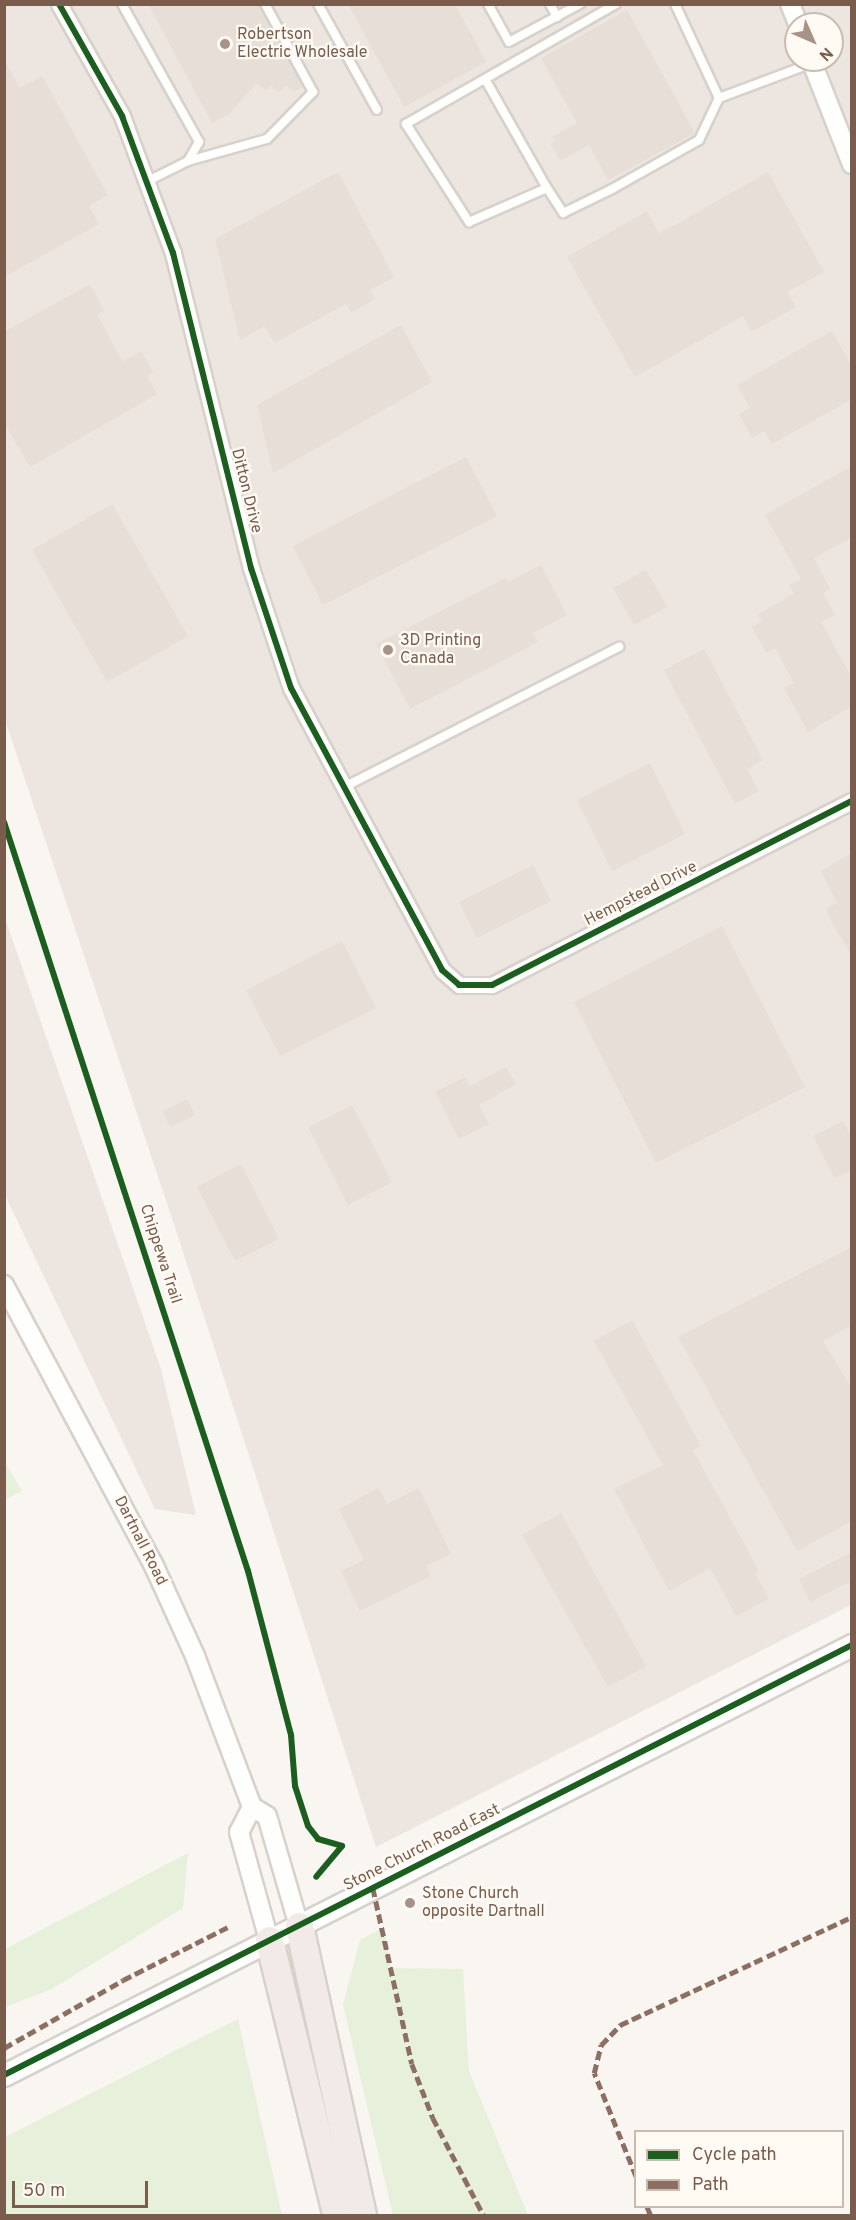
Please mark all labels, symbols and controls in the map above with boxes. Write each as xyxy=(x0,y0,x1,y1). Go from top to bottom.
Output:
north arrow xyxy=(784,12,844,72)
place label: Robertson Electric Wholesale xyxy=(237,25,368,63)
marker: Robertson Electric Wholesale xyxy=(218,37,232,51)
text: N xyxy=(814,42,836,64)
street label: Ditton Drive xyxy=(226,447,266,535)
place label: 3D Printing Canada xyxy=(400,631,481,669)
marker: 3D Printing Canada xyxy=(381,643,395,657)
street label: Hempstead Drive xyxy=(582,857,700,931)
street label: Chippewa Trail xyxy=(135,1202,185,1306)
street label: Dartnall Road xyxy=(109,1493,171,1589)
street label: Stone Church Road East xyxy=(341,1800,503,1896)
place label: Stone Church opposite Dartnall xyxy=(422,1884,545,1922)
marker: Stone Church opposite Dartnall xyxy=(403,1896,417,1910)
legend xyxy=(634,2130,844,2208)
text: Cycle path xyxy=(692,2144,777,2167)
scale bar xyxy=(15,2169,152,2207)
text: Path xyxy=(692,2174,729,2197)
text: 50 m xyxy=(23,2180,65,2203)

